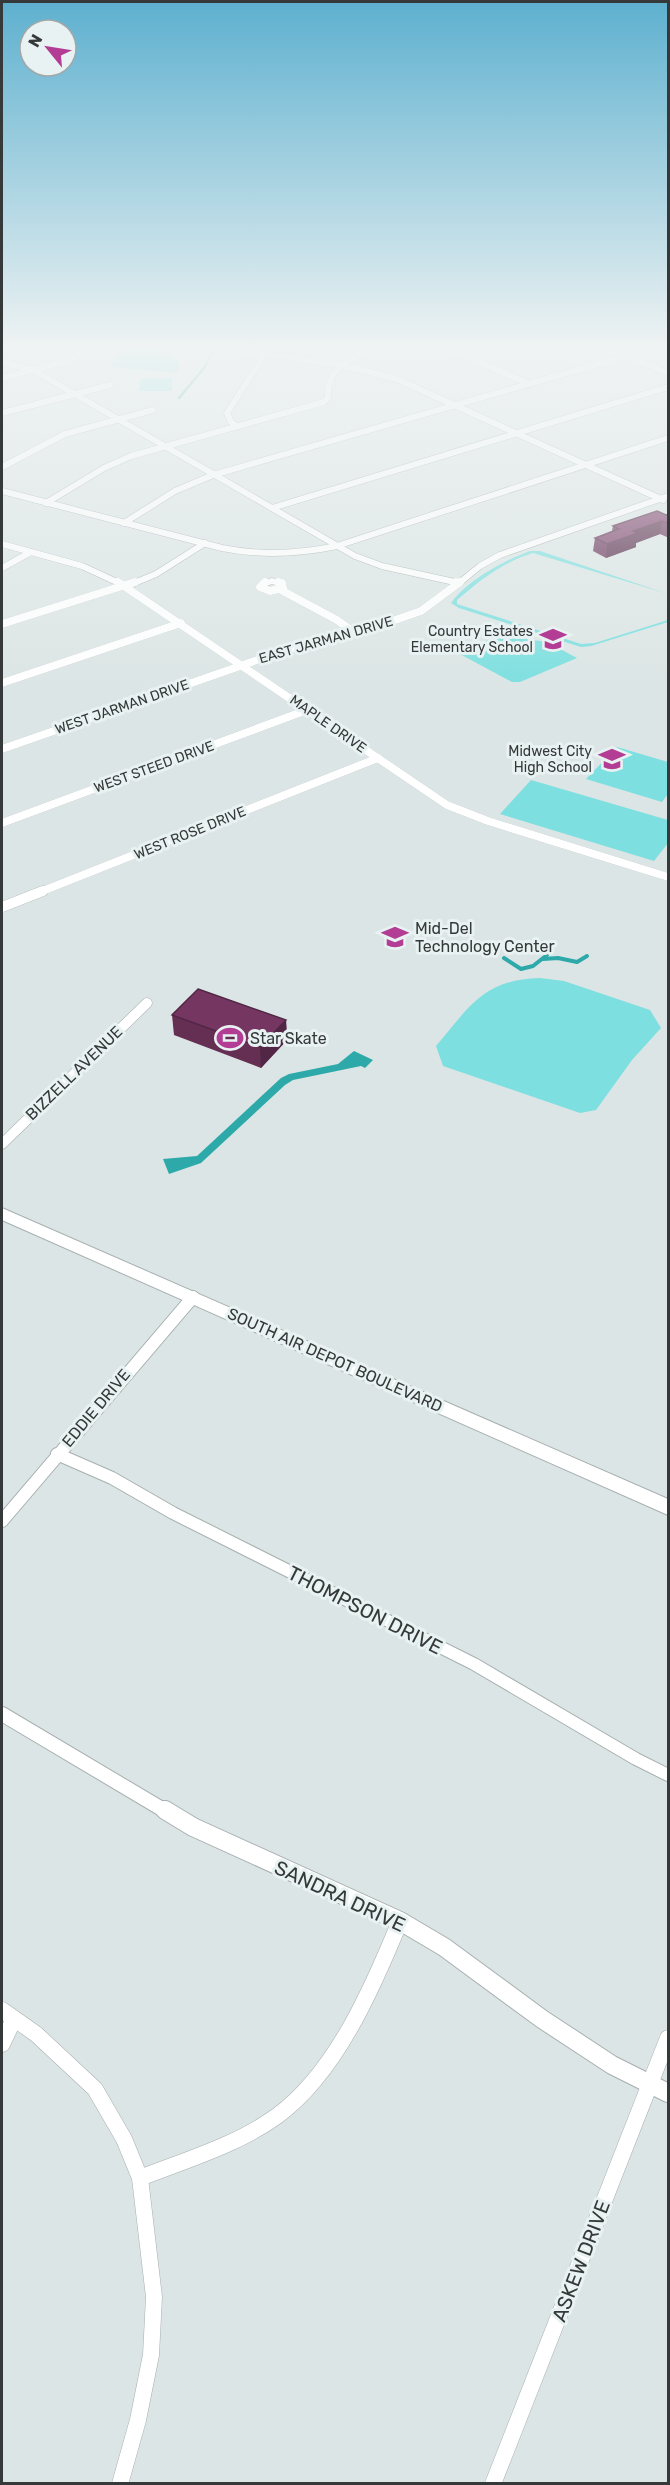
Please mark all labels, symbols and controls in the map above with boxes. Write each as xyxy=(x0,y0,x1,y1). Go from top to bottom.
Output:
north arrow xyxy=(18,18,78,78)
text: N xyxy=(24,31,47,50)
street label: EAST JARMAN DRIVE xyxy=(257,613,395,667)
place label: Country Estates Elementary School xyxy=(411,623,533,656)
school or university icon: Country Estates Elementary School xyxy=(538,624,568,654)
street label: WEST JARMAN DRIVE xyxy=(53,676,191,738)
street label: MAPLE DRIVE xyxy=(286,691,370,757)
street label: WEST STEED DRIVE xyxy=(92,737,216,797)
place label: Midwest City High School xyxy=(508,743,592,776)
school or university icon: Midwest City High School xyxy=(597,744,627,774)
street label: WEST ROSE DRIVE xyxy=(132,803,248,863)
place label: Mid-Del Technology Center xyxy=(415,919,555,956)
school or university icon: Mid-Del Technology Center xyxy=(380,922,410,952)
street label: BIZZELL AVENUE xyxy=(22,1022,126,1124)
sports icon: Star Skate xyxy=(215,1023,245,1053)
place label: Star Skate xyxy=(250,1029,327,1048)
street label: SOUTH AIR DEPOT BOULEVARD xyxy=(225,1304,445,1416)
street label: EDDIE DRIVE xyxy=(58,1365,134,1451)
street label: THOMPSON DRIVE xyxy=(284,1561,446,1659)
street label: SANDRA DRIVE xyxy=(271,1855,409,1937)
street label: ASKEW DRIVE xyxy=(547,2197,615,2325)

